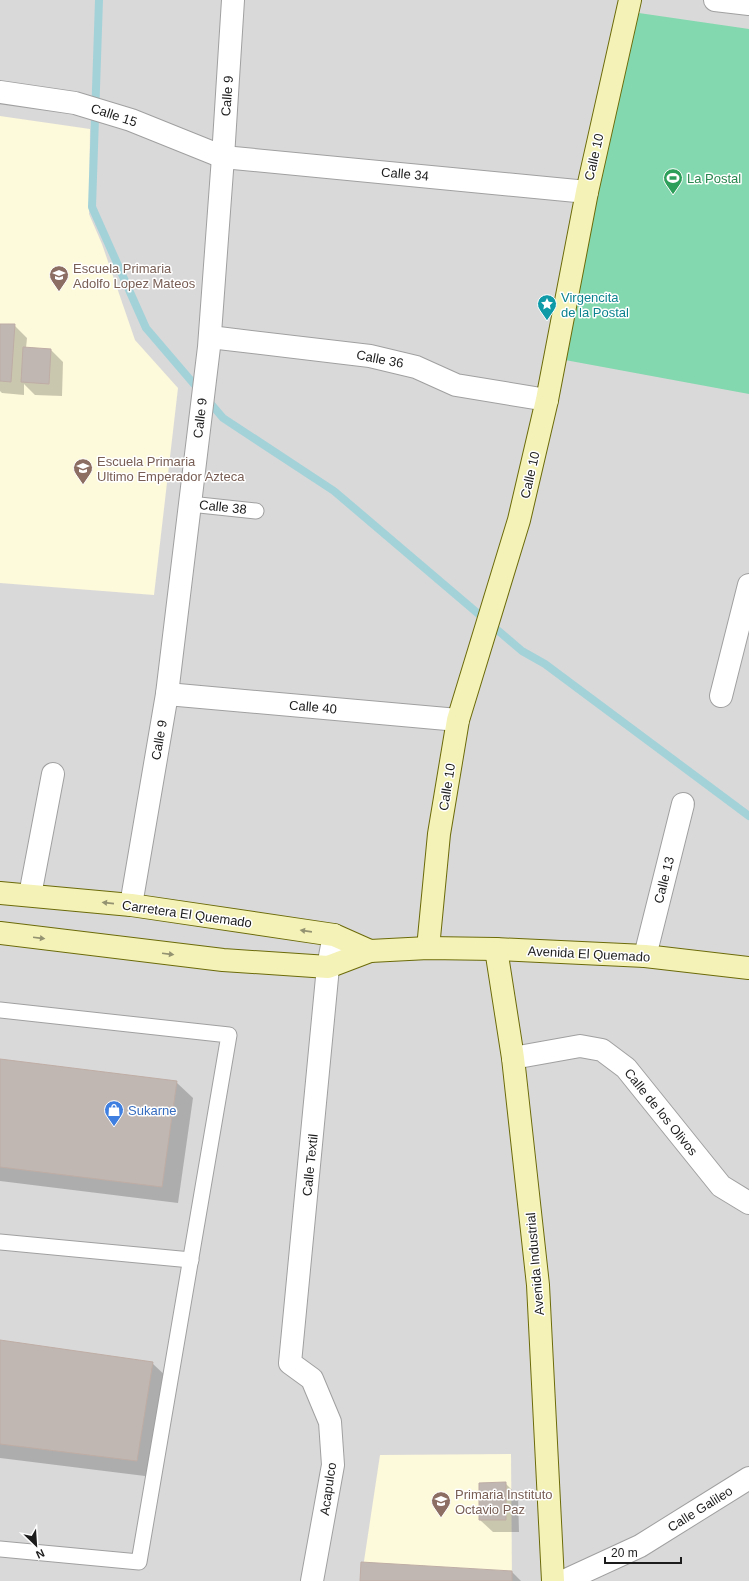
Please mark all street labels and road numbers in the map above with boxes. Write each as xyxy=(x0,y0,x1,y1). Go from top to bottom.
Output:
street label: Calle 9 xyxy=(218,75,236,117)
street label: Calle 15 xyxy=(89,100,139,130)
street label: Calle 10 xyxy=(581,132,607,182)
street label: Calle 34 xyxy=(381,164,429,184)
street label: Calle 36 xyxy=(355,347,405,371)
street label: Calle 9 xyxy=(190,397,210,439)
street label: Calle 10 xyxy=(517,450,543,500)
street label: Calle 38 xyxy=(198,497,248,517)
street label: Calle 40 xyxy=(289,697,337,717)
street label: Calle 9 xyxy=(148,719,170,761)
street label: Calle 10 xyxy=(436,762,458,812)
street label: Calle 13 xyxy=(651,855,677,905)
street label: Carretera El Quemado xyxy=(121,897,253,931)
street label: Avenida El Quemado xyxy=(527,943,651,965)
street label: Calle de los Olivos xyxy=(621,1065,701,1159)
street label: Calle Textil xyxy=(299,1133,321,1197)
street label: Avenida Industrial xyxy=(523,1212,547,1316)
street label: Acapulco xyxy=(317,1461,339,1517)
street label: Calle Galileo xyxy=(665,1483,735,1535)

